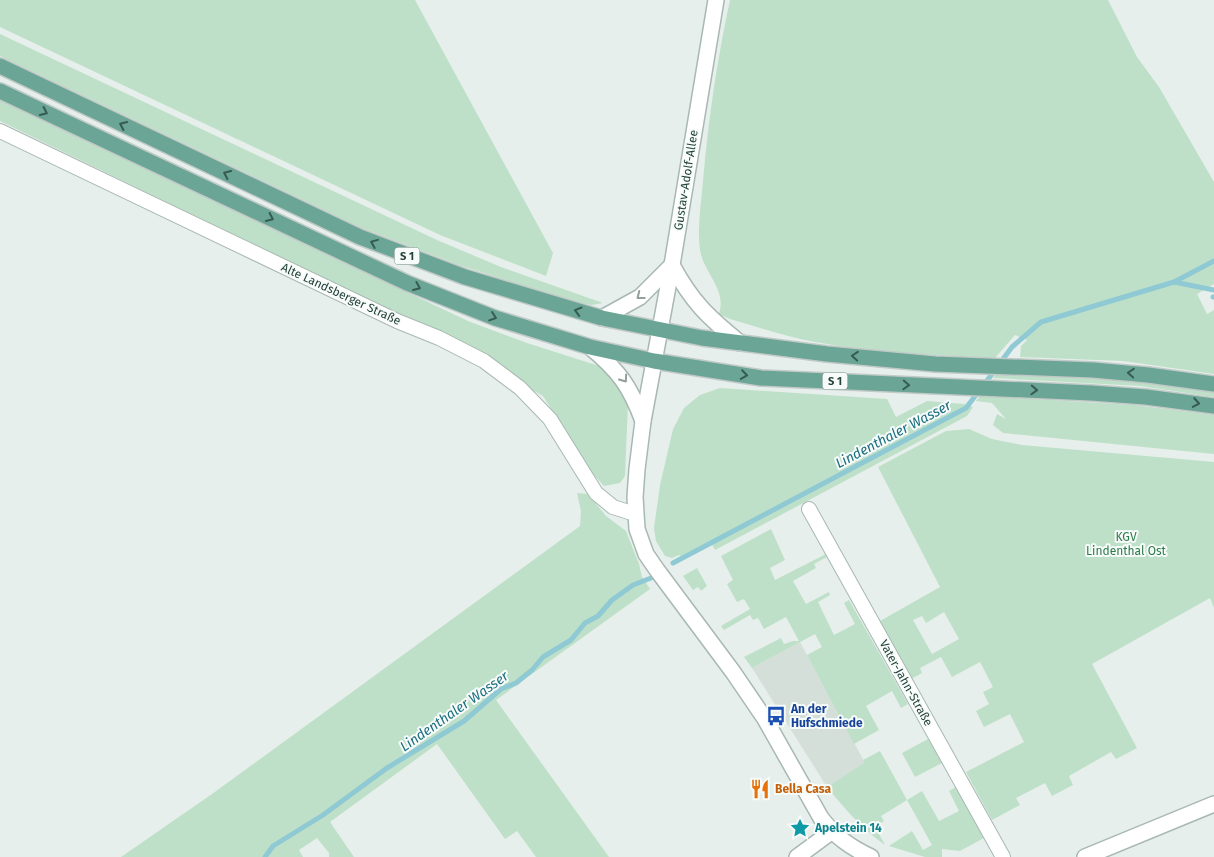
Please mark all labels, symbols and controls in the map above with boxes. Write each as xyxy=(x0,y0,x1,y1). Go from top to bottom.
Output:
one-way arrow xyxy=(39,105,48,116)
one-way arrow xyxy=(120,121,129,131)
street label: Gustav-Adolf-Allee xyxy=(671,129,701,231)
one-way arrow xyxy=(223,170,232,180)
one-way arrow xyxy=(265,212,274,223)
one-way arrow xyxy=(370,239,379,249)
road number: S 1 xyxy=(394,248,420,264)
street label: Alte Landsberger Straße xyxy=(279,260,403,328)
one-way arrow xyxy=(412,281,421,292)
one-way arrow xyxy=(637,290,646,298)
one-way arrow xyxy=(574,307,583,317)
one-way arrow xyxy=(488,311,496,321)
one-way arrow xyxy=(851,351,859,362)
one-way arrow xyxy=(1127,368,1135,379)
one-way arrow xyxy=(740,369,748,380)
road number: S 1 xyxy=(822,372,848,390)
one-way arrow xyxy=(618,373,626,382)
one-way arrow xyxy=(903,379,911,390)
one-way arrow xyxy=(1031,385,1039,396)
water label: Lindenthaler Wasser xyxy=(833,396,954,472)
one-way arrow xyxy=(1192,398,1201,408)
park label: KGV Lindenthal Ost xyxy=(1086,530,1167,558)
street label: Vater-Jahn-Straße xyxy=(877,638,935,728)
water label: Lindenthaler Wasser xyxy=(397,667,512,755)
place label: An der Hufschmiede xyxy=(790,702,863,730)
bus stop icon: An der Hufschmiede xyxy=(765,705,787,727)
restaurant icon: Bella Casa xyxy=(749,778,771,800)
place label: Bella Casa xyxy=(775,782,831,796)
place icon: Apelstein 14 xyxy=(789,817,811,839)
place label: Apelstein 14 xyxy=(814,821,882,835)

